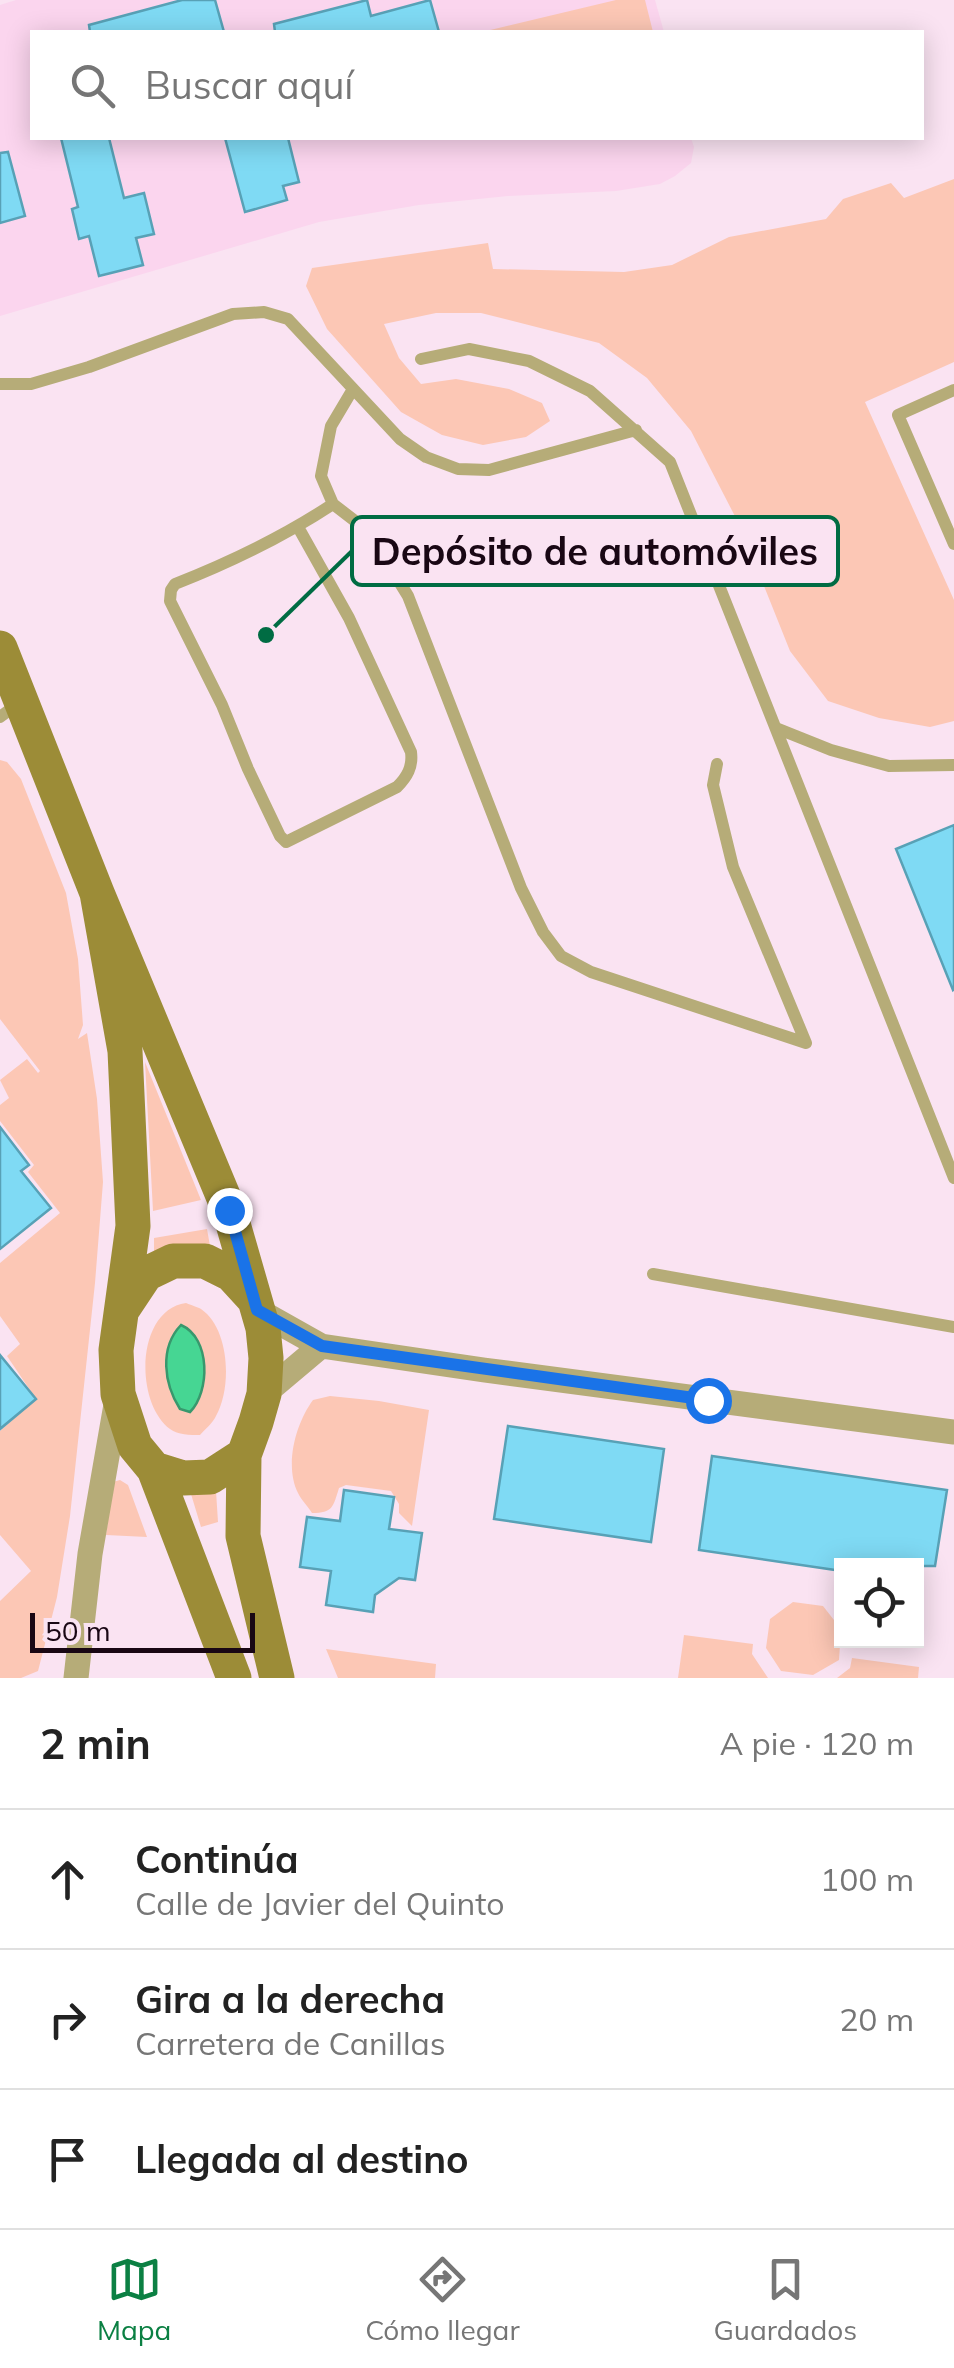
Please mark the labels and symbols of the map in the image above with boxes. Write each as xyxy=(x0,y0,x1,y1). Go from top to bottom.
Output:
callout: Depósito de automóviles xyxy=(352,517,838,585)
text: Depósito de automóviles xyxy=(372,527,818,575)
route end xyxy=(207,1188,253,1234)
route start xyxy=(686,1378,732,1424)
scale bar xyxy=(30,1608,255,1652)

